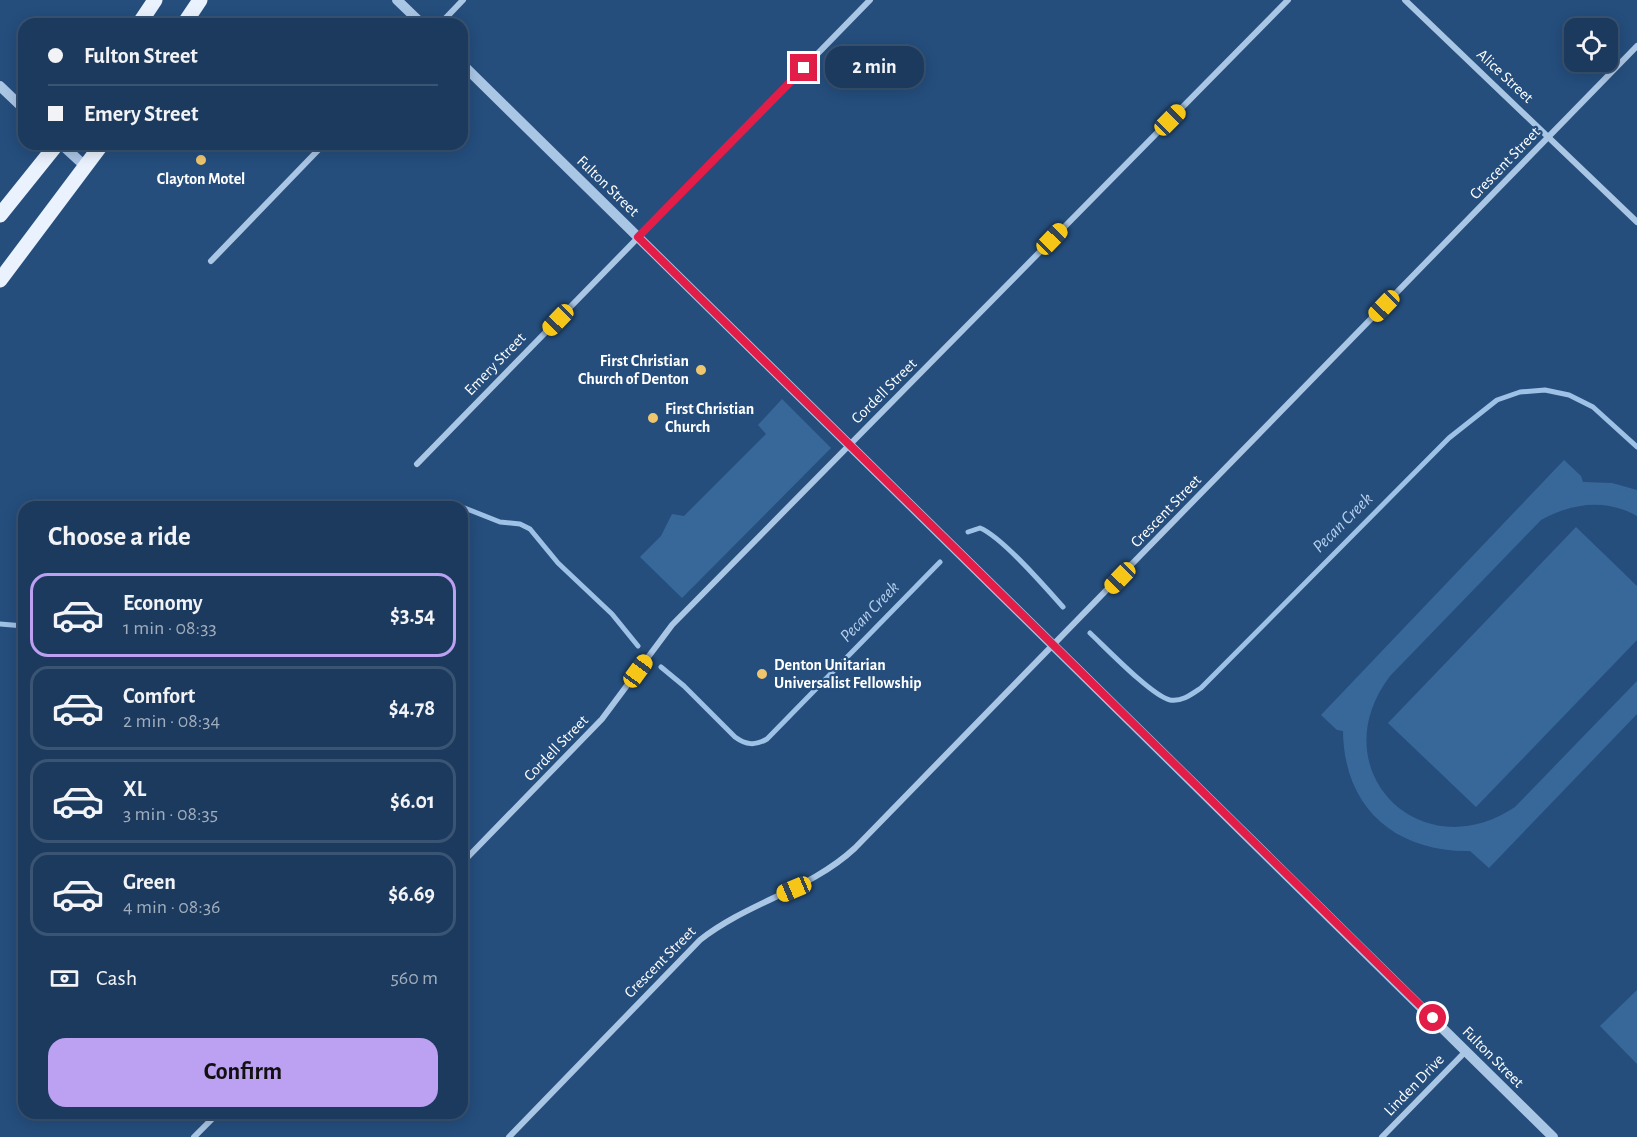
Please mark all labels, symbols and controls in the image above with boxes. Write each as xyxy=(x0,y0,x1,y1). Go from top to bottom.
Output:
map controls xyxy=(1564,18,1618,72)
button: locate xyxy=(1564,18,1618,72)
text: Fulton Street xyxy=(84,45,198,67)
street label: Alice Street xyxy=(1474,46,1536,106)
callout: 2 min xyxy=(825,47,924,89)
route end xyxy=(790,54,817,81)
text: 2 min xyxy=(852,57,897,77)
car xyxy=(1151,101,1189,139)
text: Emery Street xyxy=(84,103,198,125)
street label: Crescent Street xyxy=(1467,124,1543,202)
marker: Clayton Motel xyxy=(194,153,208,167)
street label: Fulton Street xyxy=(574,153,642,219)
place label: Clayton Motel xyxy=(157,171,245,188)
car xyxy=(1033,220,1071,258)
car xyxy=(1365,287,1403,325)
car xyxy=(539,301,577,339)
street label: Emery Street xyxy=(461,330,529,399)
place label: First Christian Church of Denton xyxy=(578,353,689,387)
street label: Cordell Street xyxy=(848,355,920,427)
marker: First Christian Church of Denton xyxy=(694,363,708,377)
place label: First Christian Church xyxy=(665,401,754,435)
marker: First Christian Church xyxy=(646,411,660,425)
street label: Crescent Street xyxy=(1128,472,1204,550)
water label: Pecan Creek xyxy=(1310,490,1376,556)
text: Choose a ride xyxy=(48,523,191,550)
car xyxy=(1101,559,1139,597)
water label: Pecan Creek xyxy=(837,578,903,646)
icon: car xyxy=(51,588,105,642)
text: Economy xyxy=(123,592,203,614)
text: $3.54 xyxy=(390,604,435,626)
text: 1 min · 08:33 xyxy=(123,618,217,638)
car xyxy=(620,651,656,691)
place label: Denton Unitarian Universalist Fellowship xyxy=(774,657,922,691)
marker: Denton Unitarian Universalist Fellowship xyxy=(755,667,769,681)
icon: car xyxy=(51,681,105,735)
text: Comfort xyxy=(123,685,195,707)
text: $4.78 xyxy=(389,697,435,719)
text: 2 min · 08:34 xyxy=(123,711,220,731)
street label: Cordell Street xyxy=(521,712,591,784)
icon: car xyxy=(51,774,105,828)
text: XL xyxy=(123,778,146,800)
text: $6.01 xyxy=(390,790,435,812)
text: 3 min · 08:35 xyxy=(123,804,218,824)
icon: car xyxy=(51,867,105,921)
text: Green xyxy=(123,871,176,893)
car xyxy=(774,874,814,904)
text: $6.69 xyxy=(388,883,435,905)
text: 4 min · 08:36 xyxy=(123,897,221,917)
street label: Crescent Street xyxy=(621,923,699,1001)
icon: cash xyxy=(48,962,81,995)
text: Cash xyxy=(96,967,137,989)
text: 560 m xyxy=(390,968,438,988)
route start xyxy=(1419,1004,1446,1031)
street label: Fulton Street xyxy=(1459,1023,1527,1091)
button: Confirm xyxy=(48,1038,438,1107)
street label: Linden Drive xyxy=(1381,1051,1447,1119)

